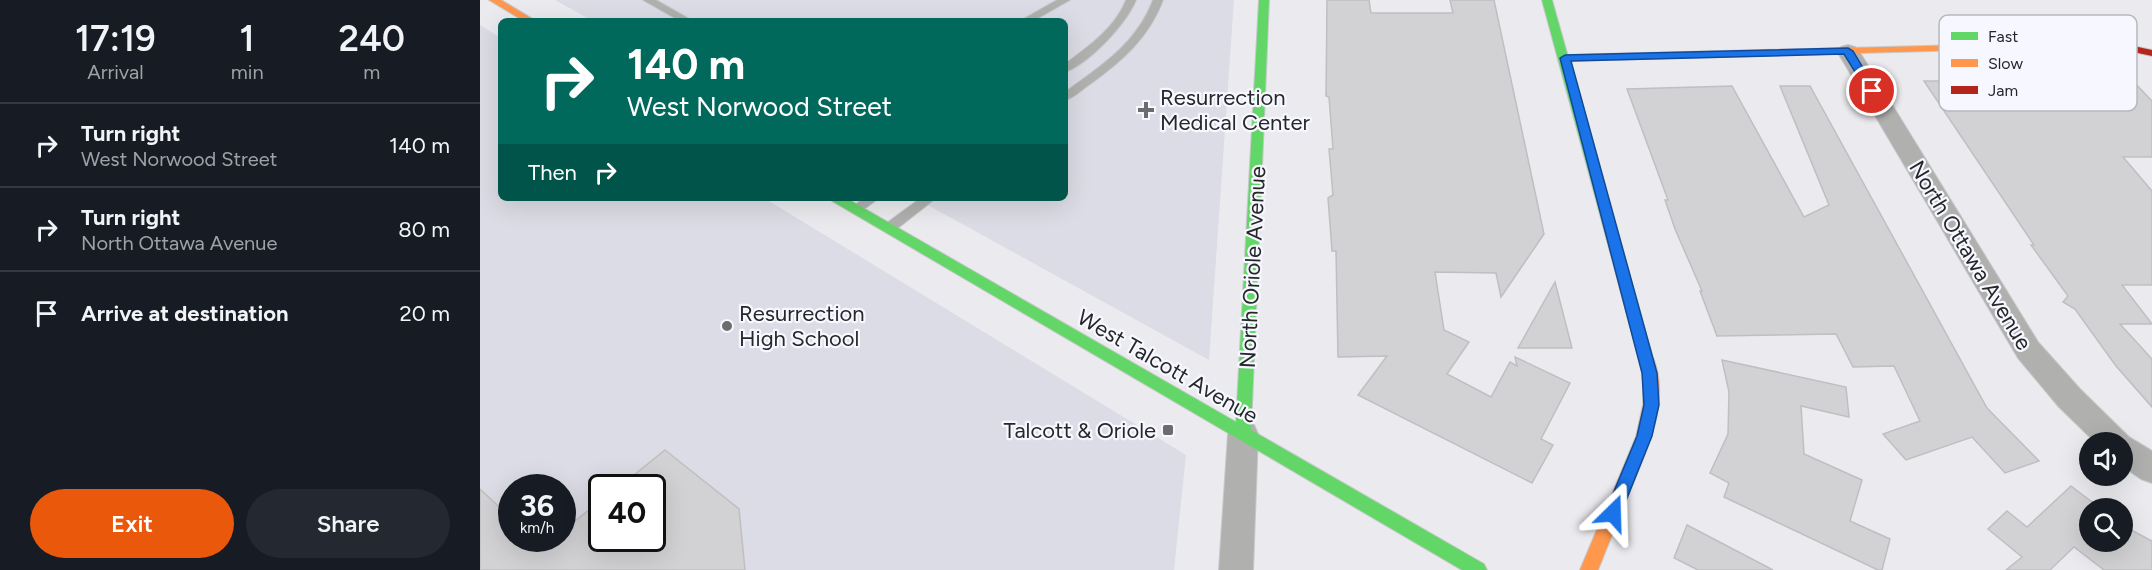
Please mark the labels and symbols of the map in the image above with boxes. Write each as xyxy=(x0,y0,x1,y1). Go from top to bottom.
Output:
legend xyxy=(1939,15,2137,111)
text: Fast xyxy=(1988,27,2018,46)
text: Slow xyxy=(1988,54,2023,73)
pin xyxy=(1846,65,1897,116)
text: Jam xyxy=(1988,81,2018,100)
place label: Resurrection Medical Center xyxy=(1160,84,1310,136)
marker: Resurrection Medical Center xyxy=(1137,101,1155,119)
street label: North Ottawa Avenue xyxy=(1903,156,2038,355)
street label: North Oriole Avenue xyxy=(1234,165,1271,369)
place label: Resurrection High School xyxy=(739,300,865,352)
street label: West Talcott Avenue xyxy=(1073,304,1263,429)
marker: Resurrection High School xyxy=(720,319,734,333)
place label: Talcott & Oriole xyxy=(1004,417,1156,444)
marker: Talcott & Oriole xyxy=(1161,423,1175,437)
speed limit sign: 40 xyxy=(588,474,666,552)
position arrow xyxy=(1581,481,1645,545)

